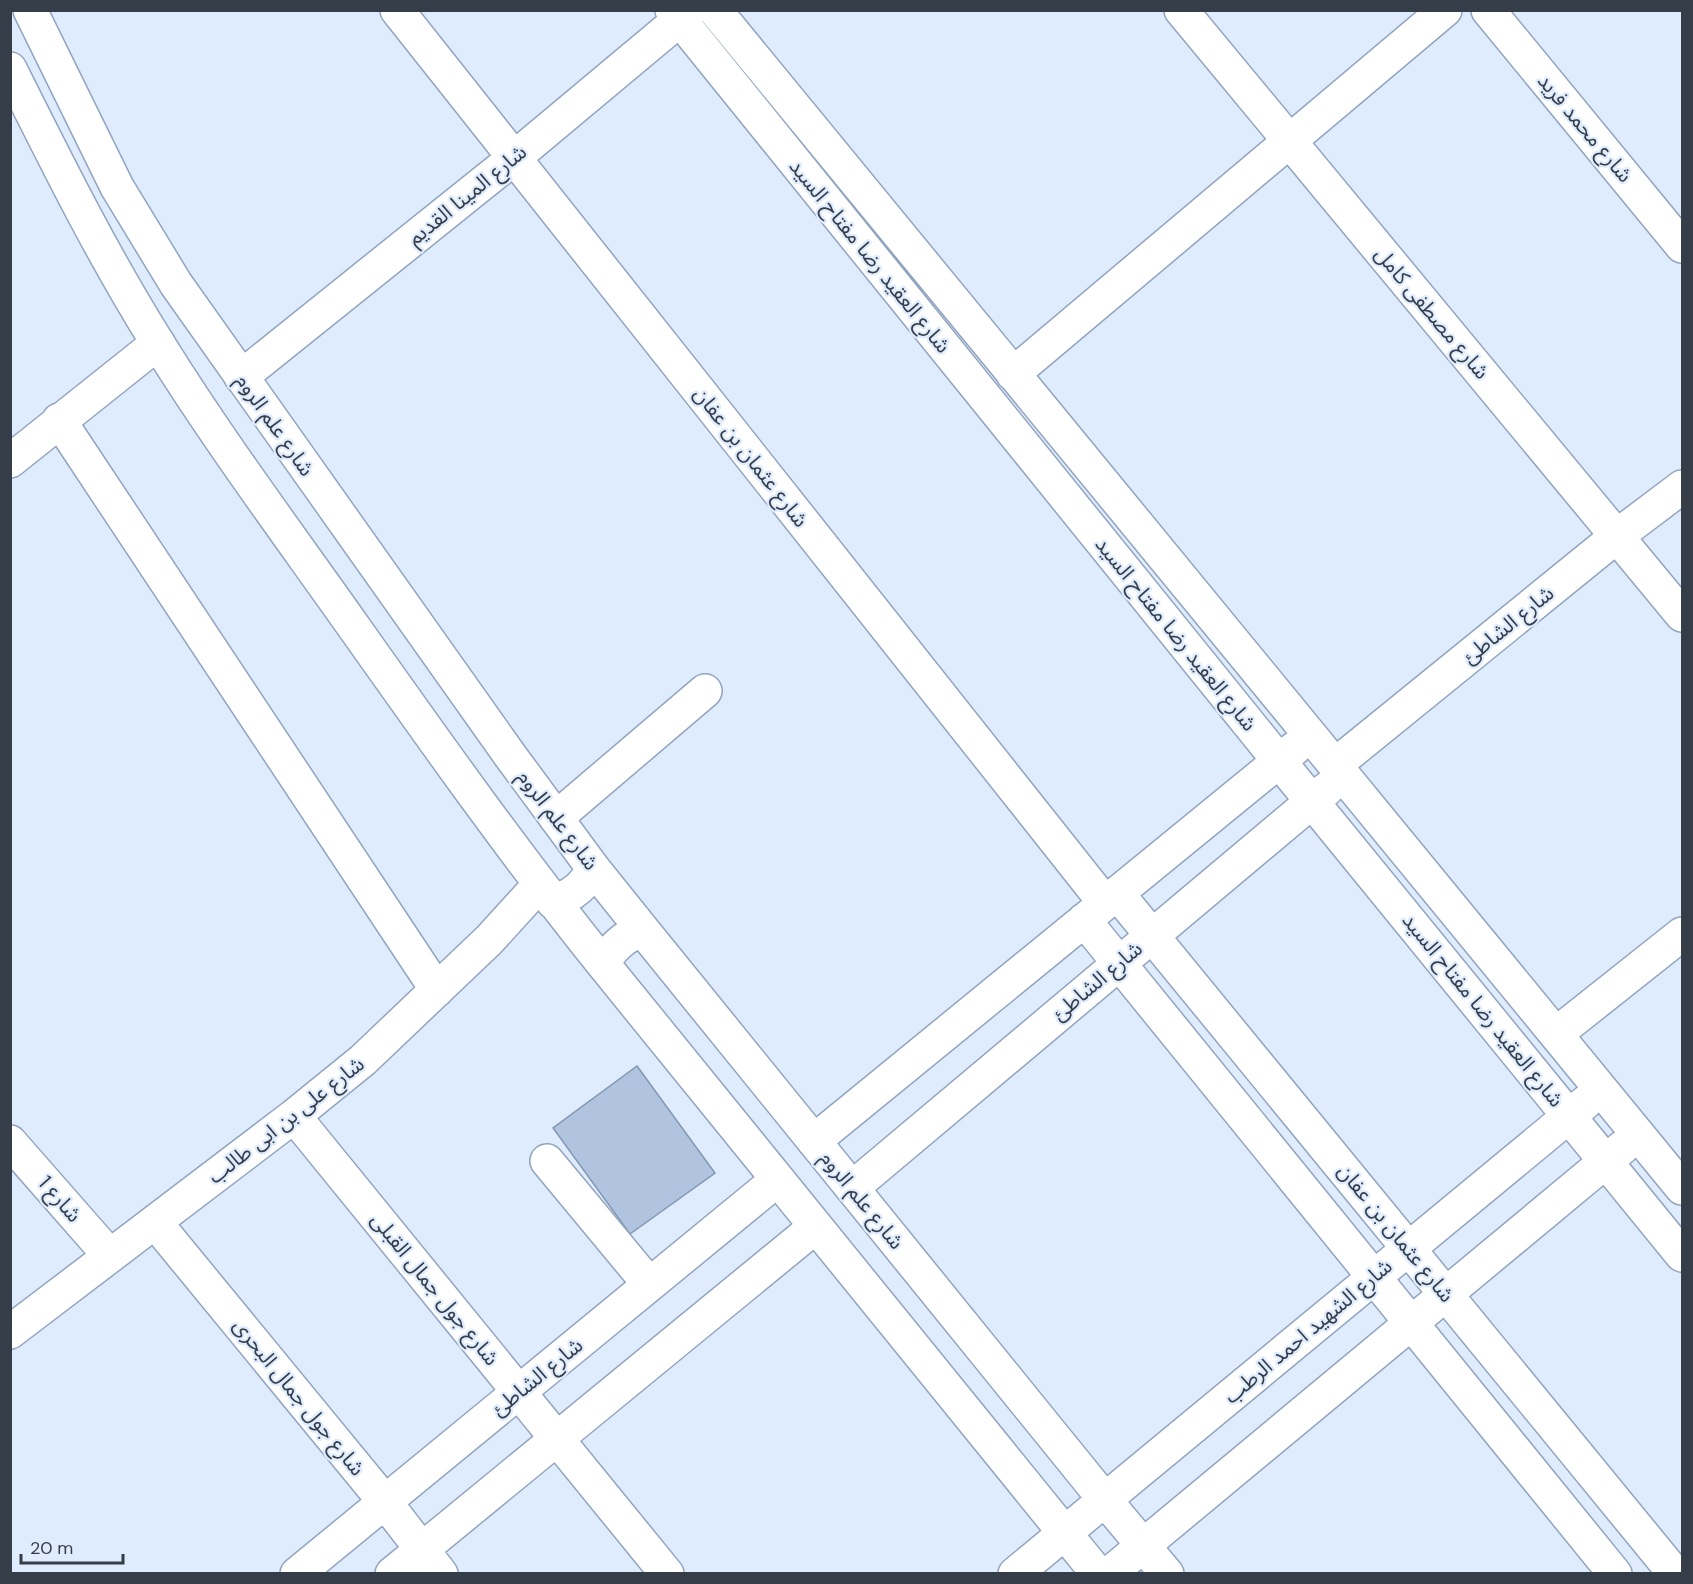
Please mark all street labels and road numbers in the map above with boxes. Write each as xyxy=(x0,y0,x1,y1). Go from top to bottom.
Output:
street label: شارع محمد فريد xyxy=(1530,68,1639,189)
street label: شارع المينا القديم xyxy=(401,138,533,253)
street label: شارع العقيد رضا مفتاح السيد xyxy=(782,153,957,360)
street label: شارع مصطفى كامل xyxy=(1367,241,1496,386)
street label: شارع علم الروم xyxy=(228,368,321,483)
street label: شارع عثمان بن عفان xyxy=(686,381,815,534)
street label: شارع العقيد رضا مفتاح السيد xyxy=(1088,531,1263,738)
street label: شارع الشاطئ xyxy=(1456,579,1560,671)
street label: شارع علم الروم xyxy=(509,764,605,877)
street label: شارع العقيد رضا مفتاح السيد xyxy=(1395,907,1570,1114)
street label: شارع الشاطئ xyxy=(1046,935,1149,1028)
street label: شارع على بن ابى طالب xyxy=(202,1050,371,1191)
street label: شارع علم الروم xyxy=(812,1145,910,1256)
street label: شارع عثمان بن عفان xyxy=(1330,1158,1461,1309)
street label: شارع 1 xyxy=(31,1170,88,1229)
street label: شارع جول جمال القبلى xyxy=(364,1207,506,1372)
street label: شارع الشهيد احمد الرطب xyxy=(1218,1252,1399,1411)
street label: شارع جول جمال البحرى xyxy=(226,1312,371,1482)
street label: شارع الشاطئ xyxy=(485,1331,589,1423)

